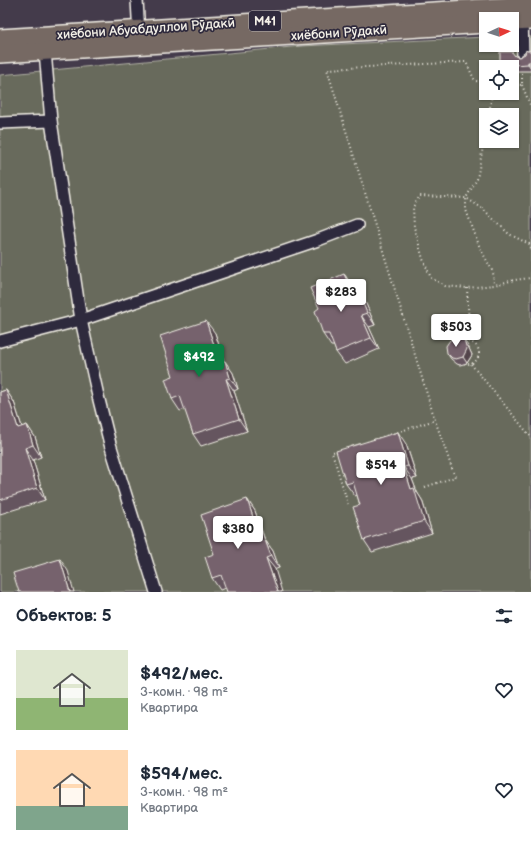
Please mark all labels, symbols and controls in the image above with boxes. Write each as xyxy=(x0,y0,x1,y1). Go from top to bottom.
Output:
road number: M41 xyxy=(249,11,281,31)
north arrow xyxy=(479,12,519,52)
map controls xyxy=(479,12,519,148)
street label: хиёбони Абуабдуллои Рӯдакӣ xyxy=(57,15,235,43)
street label: хиёбони Рӯдакӣ xyxy=(290,22,388,44)
button: locate xyxy=(479,60,519,100)
button: layers xyxy=(479,108,519,148)
pin: $283 xyxy=(317,279,365,313)
text: $283 xyxy=(325,284,357,300)
pin: $503 xyxy=(432,314,480,348)
text: $503 xyxy=(440,319,472,335)
pin: $492 xyxy=(175,344,223,378)
text: $492 xyxy=(183,349,215,365)
pin: $594 xyxy=(357,452,405,486)
text: $594 xyxy=(365,457,397,473)
pin: $380 xyxy=(214,516,262,550)
text: $380 xyxy=(222,521,254,537)
icon: filters xyxy=(493,605,515,627)
text: Объектов: 5 xyxy=(16,606,112,626)
text: $492/мес. xyxy=(140,664,223,684)
icon: home xyxy=(48,666,96,714)
icon: heart xyxy=(493,679,515,701)
text: 3-комн. · 98 m² xyxy=(140,684,228,700)
text: Квартира xyxy=(140,700,198,716)
text: $594/мес. xyxy=(140,764,222,784)
icon: home xyxy=(48,766,96,814)
icon: heart xyxy=(493,779,515,801)
text: 3-комн. · 98 m² xyxy=(140,784,228,800)
text: Квартира xyxy=(140,800,198,816)

